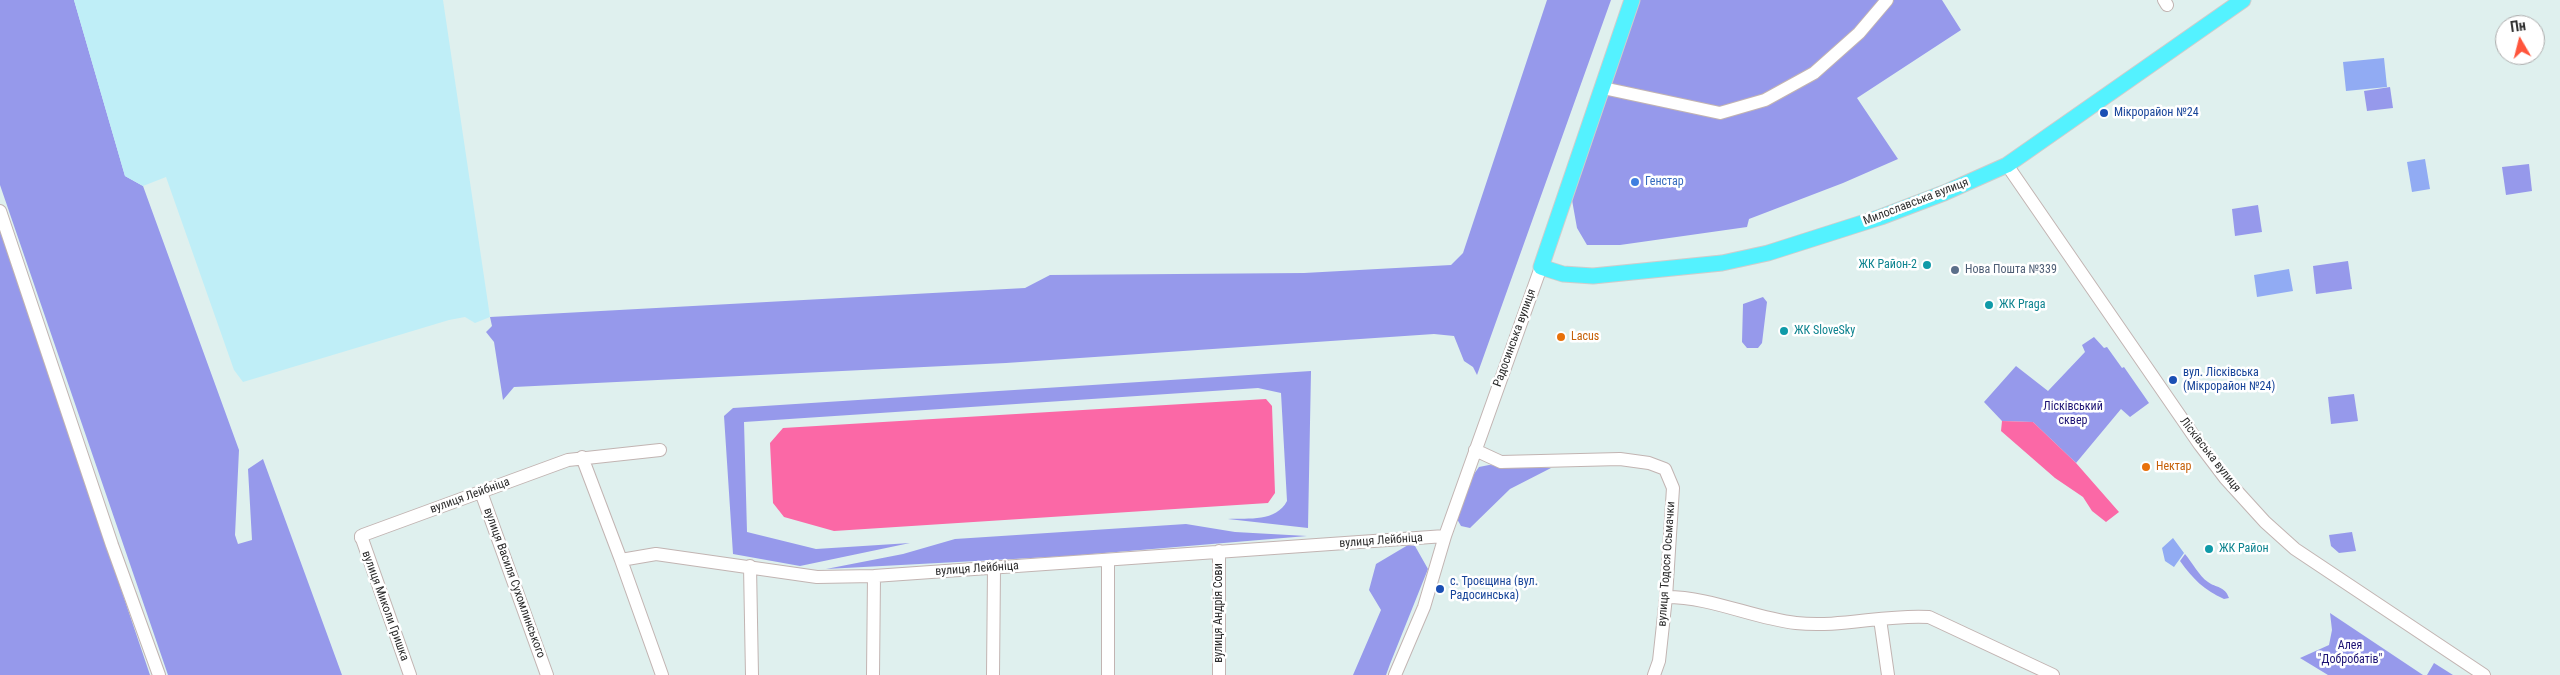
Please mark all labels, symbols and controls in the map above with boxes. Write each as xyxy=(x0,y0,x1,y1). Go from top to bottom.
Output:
north arrow xyxy=(2495,15,2545,65)
text: Пн xyxy=(2509,17,2527,35)
place label: Мікрорайон №24 xyxy=(2114,106,2199,120)
marker: Мікрорайон №24 xyxy=(2098,107,2110,119)
place label: Генстар xyxy=(1645,175,1684,189)
street label: Милославська вулиця xyxy=(1861,175,1971,229)
marker: Генстар xyxy=(1629,176,1641,188)
place label: ЖК Район-2 xyxy=(1859,258,1917,272)
marker: ЖК Район-2 xyxy=(1921,259,1933,271)
place label: Нова Пошта №339 xyxy=(1965,263,2057,277)
marker: Нова Пошта №339 xyxy=(1949,264,1961,276)
street label: Радосинська вулиця xyxy=(1491,287,1539,389)
place label: ЖК Praga xyxy=(1999,298,2045,312)
marker: ЖК Praga xyxy=(1983,299,1995,311)
place label: ЖК SloveSky xyxy=(1794,324,1855,338)
marker: ЖК SloveSky xyxy=(1778,325,1790,337)
place label: Lacus xyxy=(1571,330,1599,344)
marker: Lacus xyxy=(1555,331,1567,343)
place label: вул. Лісківська (Мікрорайон №24) xyxy=(2183,366,2275,394)
marker: вул. Лісківська (Мікрорайон №24) xyxy=(2167,374,2179,386)
park label: Лісківський сквер xyxy=(2043,400,2103,428)
street label: Лісківська вулиця xyxy=(2176,415,2244,495)
place label: Нектар xyxy=(2156,460,2192,474)
marker: Нектар xyxy=(2140,461,2152,473)
street label: вулиця Лейбніца xyxy=(428,475,512,517)
street label: вулиця Тодося Осьмачки xyxy=(1655,501,1679,627)
street label: вулиця Василя Сухомлинського xyxy=(480,506,548,660)
street label: вулиця Лейбніца xyxy=(1339,531,1423,551)
place label: ЖК Район xyxy=(2219,542,2269,556)
marker: ЖК Район xyxy=(2203,543,2215,555)
street label: вулиця Миколи Гришка xyxy=(358,549,412,663)
street label: вулиця Лейбніца xyxy=(935,559,1019,579)
street label: вулиця Андрія Сови xyxy=(1212,563,1226,663)
place label: с. Троєщина (вул. Радосинська) xyxy=(1450,575,1538,603)
marker: с. Троєщина (вул. Радосинська) xyxy=(1434,583,1446,595)
park label: Алея "Добробатів" xyxy=(2318,639,2382,667)

